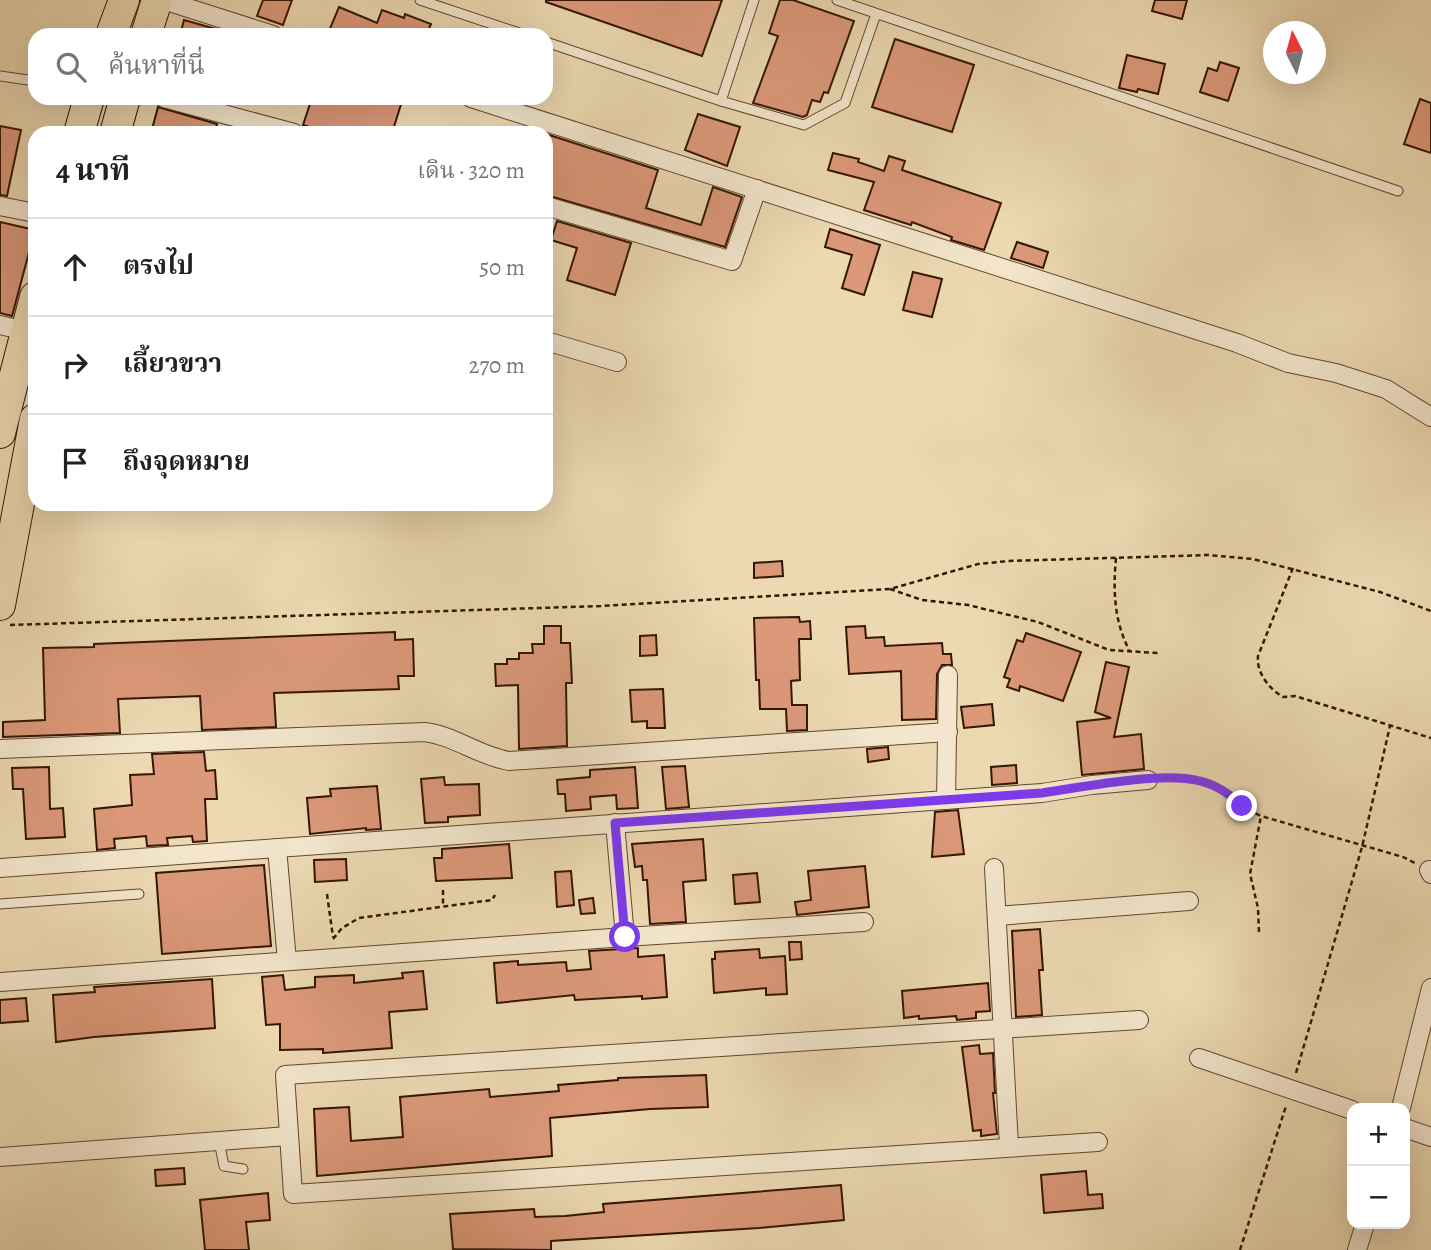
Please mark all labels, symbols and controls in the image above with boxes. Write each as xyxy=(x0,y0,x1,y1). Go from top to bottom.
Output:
north arrow xyxy=(1263,21,1326,84)
search box xyxy=(28,28,553,105)
icon: search xyxy=(52,48,90,86)
text: ค้นหาที่นี่ xyxy=(108,48,205,83)
text: 4 นาที xyxy=(56,150,130,190)
text: เดิน · 320 m xyxy=(417,155,525,186)
icon: ahead xyxy=(56,248,94,286)
text: ตรงไป xyxy=(123,248,194,283)
text: 50 m xyxy=(479,252,525,283)
icon: right xyxy=(56,346,94,384)
text: เลี้ยวขวา xyxy=(123,346,222,381)
text: 270 m xyxy=(468,350,525,381)
icon: arrive xyxy=(56,444,94,482)
text: ถึงจุดหมาย xyxy=(123,444,250,479)
route end xyxy=(1226,790,1257,821)
route start xyxy=(609,921,640,952)
map controls xyxy=(1347,1103,1410,1229)
button: + xyxy=(1347,1103,1410,1166)
button: − xyxy=(1347,1166,1410,1229)

